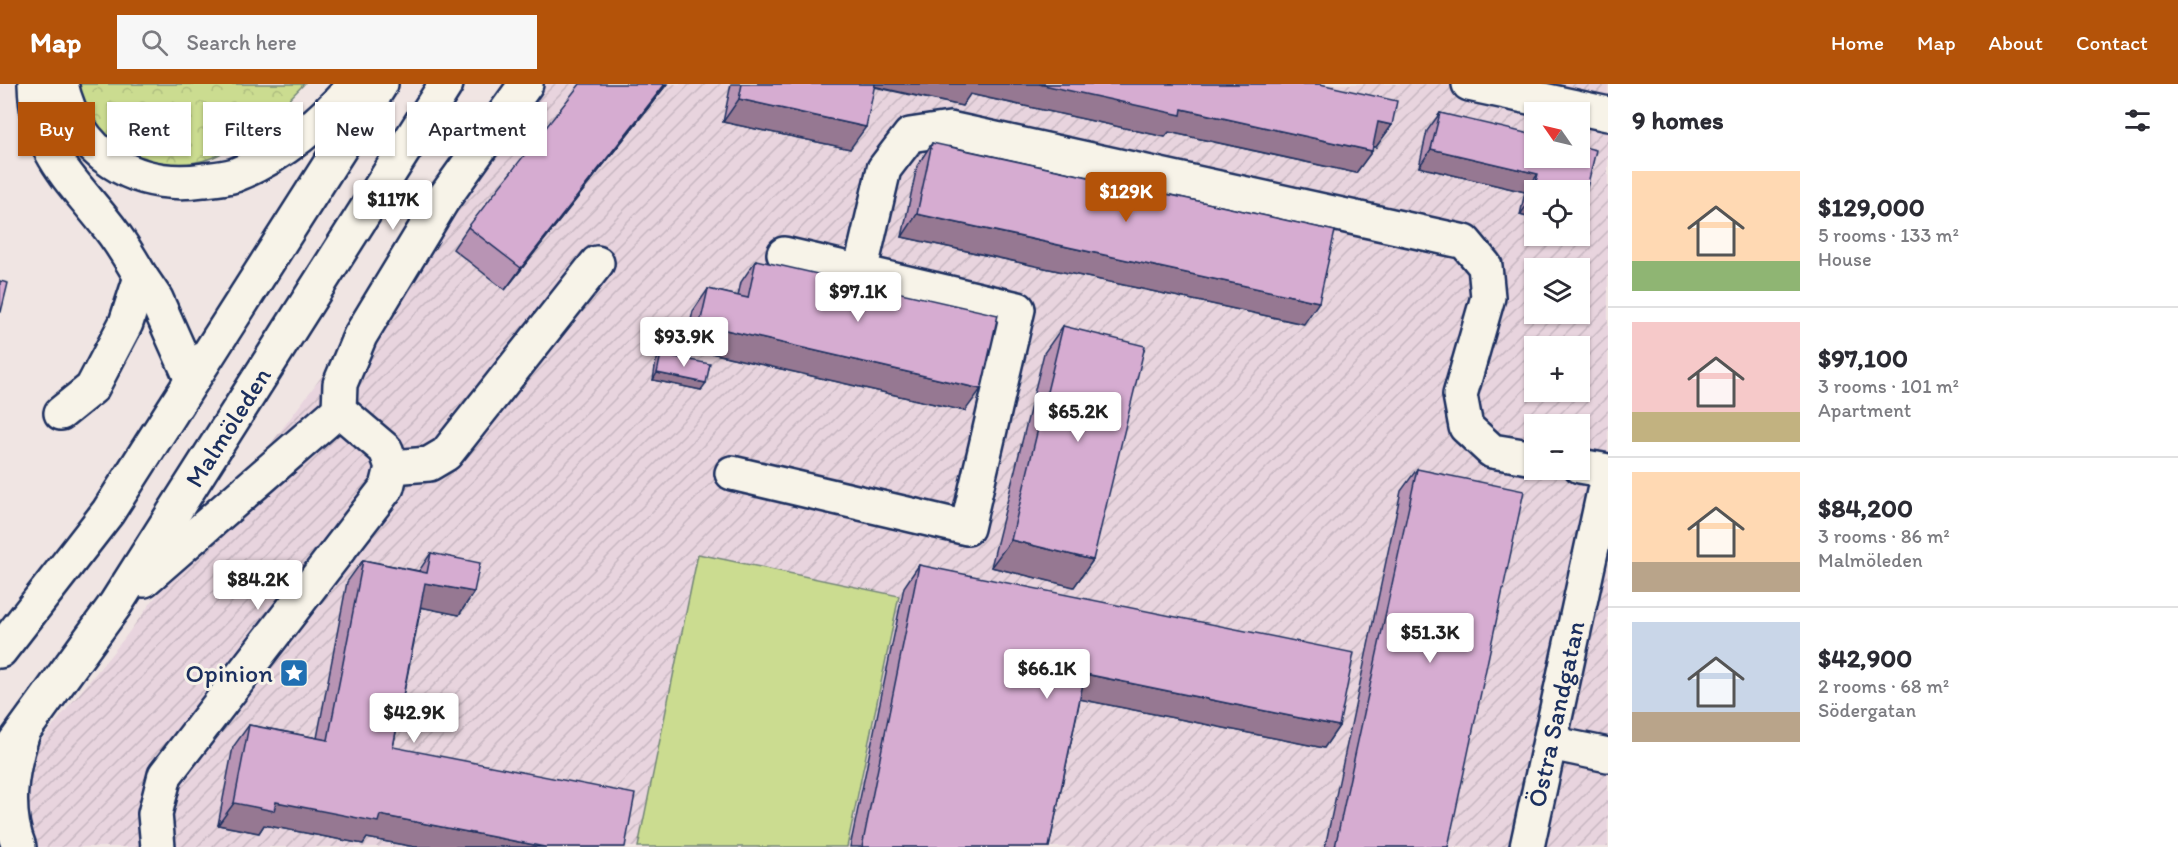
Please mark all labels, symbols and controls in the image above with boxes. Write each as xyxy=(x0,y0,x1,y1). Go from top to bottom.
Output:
search box xyxy=(117,15,537,69)
text: Map xyxy=(30,25,81,59)
icon: search xyxy=(138,26,171,59)
text: Search here xyxy=(186,29,297,56)
text: Home xyxy=(1831,30,1884,55)
text: Map xyxy=(1917,30,1956,55)
text: About xyxy=(1989,30,2043,55)
text: Contact xyxy=(2076,30,2148,55)
chip: Buy xyxy=(18,102,95,156)
chip: Rent xyxy=(107,102,191,156)
chip: Filters xyxy=(203,102,303,156)
chip: New xyxy=(315,102,395,156)
chip: Apartment xyxy=(407,102,547,156)
north arrow xyxy=(1524,102,1590,168)
map controls xyxy=(1524,102,1590,480)
text: 9 homes xyxy=(1632,104,1724,136)
icon: filters xyxy=(2121,104,2154,137)
pin: $129K xyxy=(1084,172,1168,223)
text: $129K xyxy=(1099,179,1153,203)
pin: $117K xyxy=(351,180,435,231)
button: locate xyxy=(1524,180,1590,246)
text: $117K xyxy=(367,187,419,211)
text: $129,000 xyxy=(1818,191,1925,223)
icon: home xyxy=(1680,195,1752,267)
text: 5 rooms · 133 m² xyxy=(1818,223,1959,247)
text: House xyxy=(1818,247,1872,271)
button: layers xyxy=(1524,258,1590,324)
pin: $97.1K xyxy=(809,272,907,323)
text: $97.1K xyxy=(829,279,887,303)
pin: $93.9K xyxy=(635,317,733,368)
text: $93.9K xyxy=(654,324,714,348)
button: + xyxy=(1524,336,1590,402)
text: $97,100 xyxy=(1818,342,1908,374)
icon: home xyxy=(1680,346,1752,418)
street label: Malmöleden xyxy=(178,361,278,493)
text: 3 rooms · 101 m² xyxy=(1818,374,1959,398)
pin: $65.2K xyxy=(1029,392,1127,443)
text: Apartment xyxy=(1818,398,1911,422)
text: $65.2K xyxy=(1048,399,1108,423)
button: − xyxy=(1524,414,1590,480)
text: $84,200 xyxy=(1818,492,1913,524)
icon: home xyxy=(1680,496,1752,568)
text: 3 rooms · 86 m² xyxy=(1818,524,1950,548)
text: Malmöleden xyxy=(1818,548,1923,572)
pin: $84.2K xyxy=(209,560,307,611)
text: $84.2K xyxy=(227,567,289,591)
pin: $51.3K xyxy=(1381,613,1479,664)
street label: Östra Sandgatan xyxy=(1520,618,1592,810)
text: $51.3K xyxy=(1401,620,1459,644)
text: $42,900 xyxy=(1818,642,1912,674)
icon: home xyxy=(1680,646,1752,718)
pin: $66.1K xyxy=(998,649,1096,700)
text: $66.1K xyxy=(1018,656,1076,680)
place label: Opinion xyxy=(185,657,273,689)
place icon: Opinion xyxy=(278,657,310,689)
text: 2 rooms · 68 m² xyxy=(1818,674,1949,698)
pin: $42.9K xyxy=(365,693,463,744)
text: Södergatan xyxy=(1818,698,1916,722)
text: $42.9K xyxy=(384,700,444,724)

